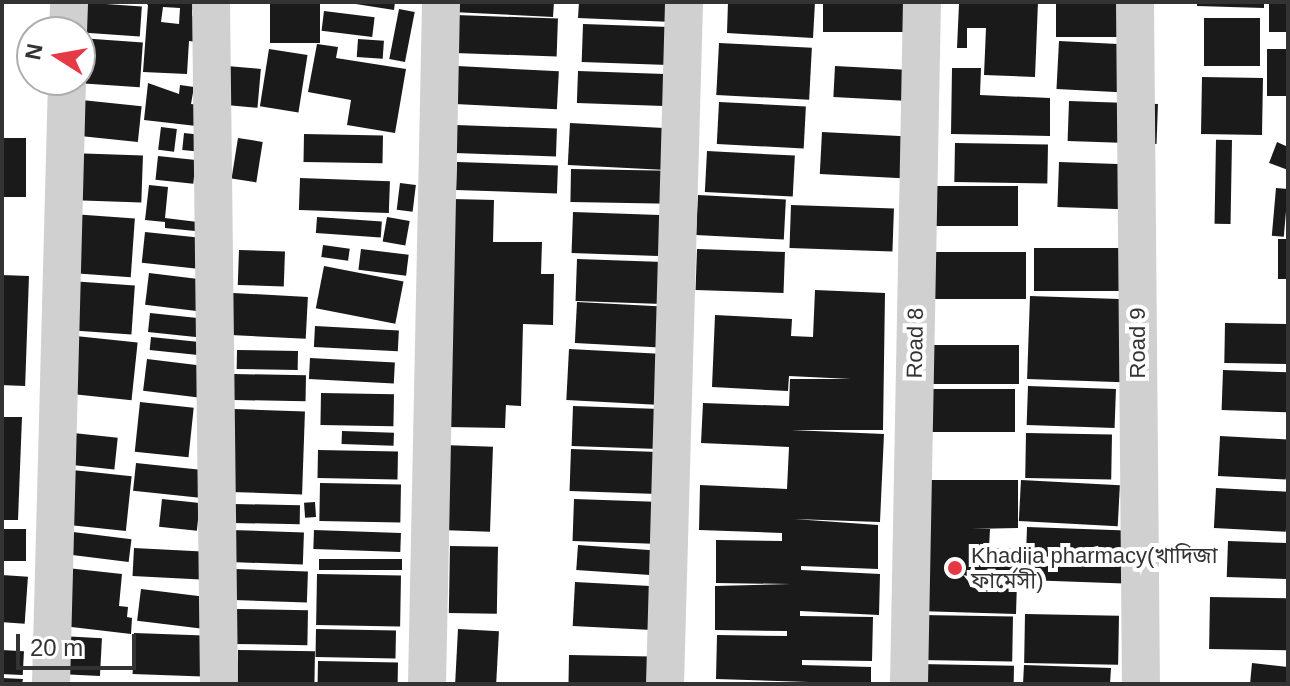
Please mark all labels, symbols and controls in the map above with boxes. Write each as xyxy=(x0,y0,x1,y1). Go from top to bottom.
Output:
north arrow xyxy=(16,16,96,96)
text: N xyxy=(20,42,48,62)
street label: Road 8 xyxy=(901,307,929,379)
street label: Road 9 xyxy=(1125,308,1151,378)
place label: Khadija pharmacy(খাদিজা ফার্মেসী) xyxy=(971,542,1218,594)
marker: Khadija pharmacy(খাদিজা ফার্মেসী) xyxy=(946,559,964,577)
scale bar xyxy=(20,618,140,668)
text: 20 m xyxy=(30,634,83,661)

